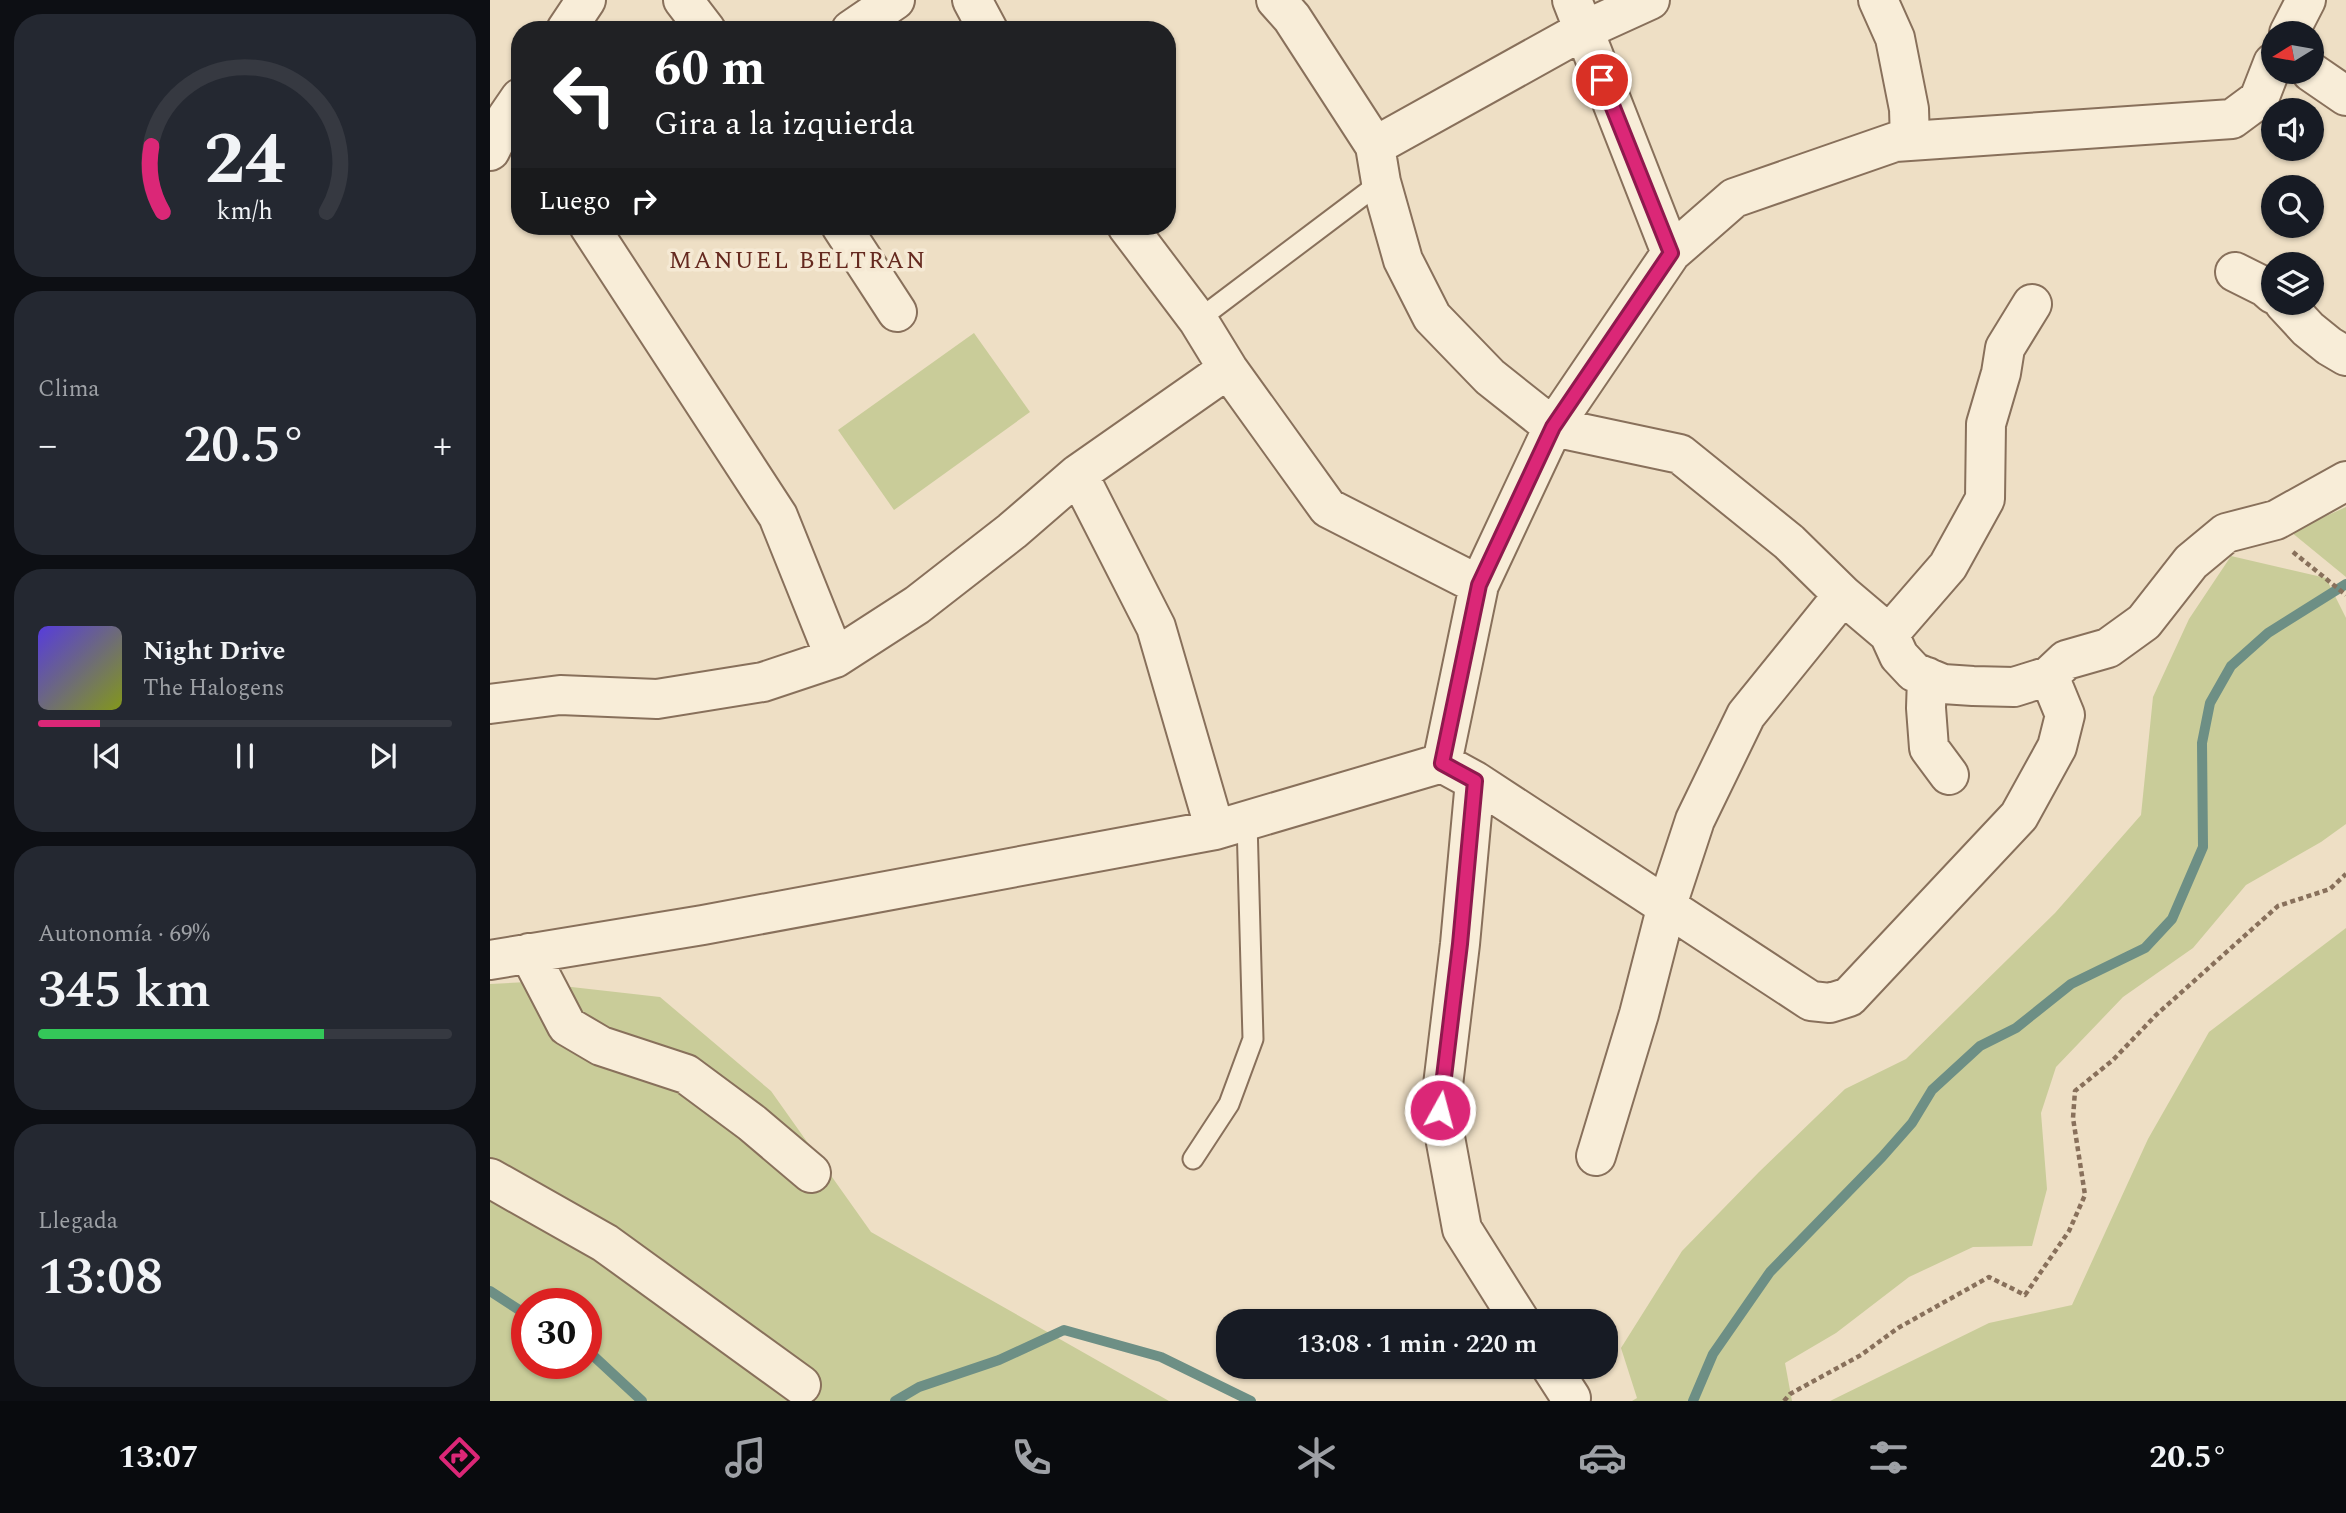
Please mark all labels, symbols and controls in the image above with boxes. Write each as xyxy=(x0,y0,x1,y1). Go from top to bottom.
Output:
north arrow xyxy=(2261,21,2324,84)
map controls xyxy=(2261,21,2324,315)
text: 60 m xyxy=(654,32,765,107)
icon: left xyxy=(539,49,630,140)
pin xyxy=(1572,50,1632,110)
icon: arrive xyxy=(1583,61,1621,99)
button: sound xyxy=(2261,98,2324,161)
text: Gira a la izquierda xyxy=(654,100,915,149)
text: 24 xyxy=(204,105,286,216)
button: search xyxy=(2261,175,2324,238)
text: Luego xyxy=(539,181,611,221)
icon: right xyxy=(625,182,663,220)
text: km/h xyxy=(217,193,273,231)
district label: MANUEL BELTRAN xyxy=(669,243,927,279)
button: layers xyxy=(2261,252,2324,315)
text: Clima xyxy=(38,372,100,407)
text: 20.5° xyxy=(183,406,307,485)
text: − xyxy=(38,417,57,475)
text: + xyxy=(433,417,452,475)
text: Night Drive xyxy=(143,631,285,671)
text: The Halogens xyxy=(143,671,285,706)
icon: previous xyxy=(88,737,126,775)
icon: pause xyxy=(226,737,264,775)
icon: next xyxy=(364,737,402,775)
text: Autonomía · 69% xyxy=(38,917,210,952)
text: 345 km xyxy=(38,951,211,1030)
position arrow xyxy=(1403,1073,1477,1147)
text: Llegada xyxy=(38,1204,118,1239)
text: 13:08 xyxy=(38,1238,163,1317)
speed limit sign: 30 xyxy=(511,1288,602,1379)
text: 13:08 · 1 min · 220 m xyxy=(1297,1324,1537,1364)
text: 13:07 xyxy=(118,1433,199,1482)
icon: directions xyxy=(435,1433,484,1482)
icon: music xyxy=(721,1433,770,1482)
icon: phone xyxy=(1007,1433,1056,1482)
icon: climate xyxy=(1292,1433,1341,1482)
icon: car xyxy=(1578,1433,1627,1482)
icon: filters xyxy=(1864,1433,1913,1482)
text: 20.5° xyxy=(2149,1433,2228,1482)

